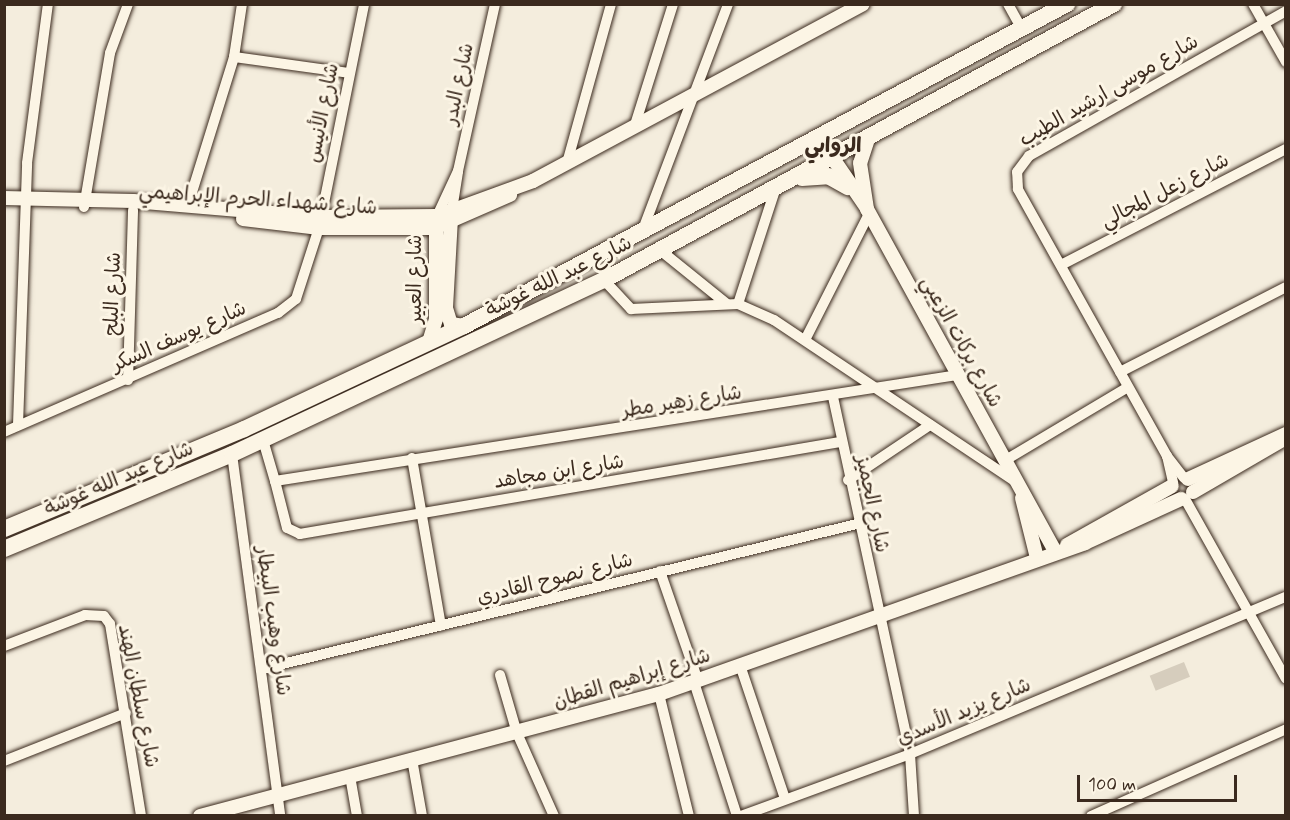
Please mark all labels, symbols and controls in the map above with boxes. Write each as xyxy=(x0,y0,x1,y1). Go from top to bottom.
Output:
street label: شارع موسى ارشيد الطيب xyxy=(1015,30,1203,152)
street label: شارع البدر xyxy=(439,41,479,127)
street label: شارع الأنيس xyxy=(302,61,344,165)
district label: الروابي xyxy=(804,133,862,159)
street label: شارع زعل المجالي xyxy=(1097,148,1233,234)
street label: شارع شهداء الحرم الإبراهيمي xyxy=(138,180,378,220)
street label: شارع عبد الله غوشة xyxy=(482,231,636,323)
street label: شارع العبير xyxy=(403,234,427,324)
street label: شارع البلح xyxy=(100,252,126,336)
street label: شارع بركات الزعبي xyxy=(915,272,1007,412)
street label: شارع يوسف السكر xyxy=(108,297,250,377)
street label: شارع زهير مطر xyxy=(620,381,744,423)
street label: شارع عبد الله غوشة xyxy=(41,437,197,521)
street label: شارع ابن مجاهد xyxy=(492,450,626,494)
street label: شارع الجميز xyxy=(850,453,894,555)
street label: شارع وهيب البيطار xyxy=(251,545,295,697)
street label: شارع نصوح القادري xyxy=(475,548,635,610)
street label: شارع سلطان الهند xyxy=(112,622,164,770)
street label: شارع إبراهيم القطان xyxy=(551,644,713,714)
street label: شارع يزيد الأسدي xyxy=(893,673,1035,751)
scale bar xyxy=(1080,763,1240,801)
text: 100 m xyxy=(1088,773,1136,797)

